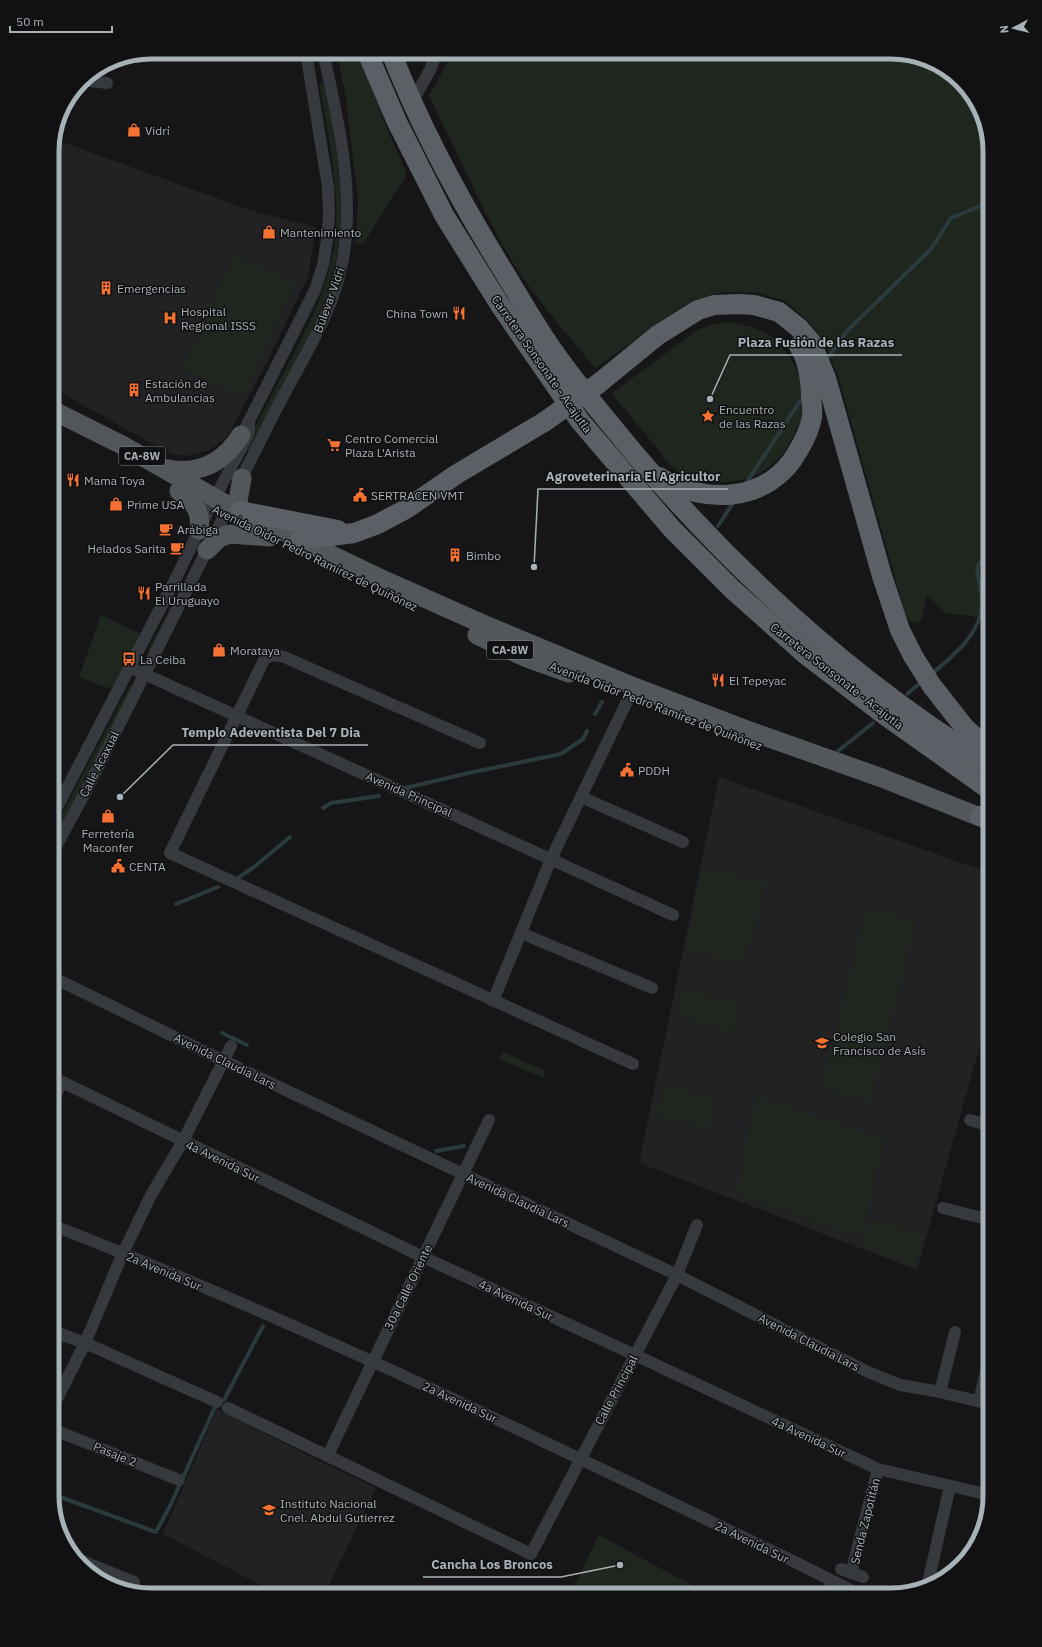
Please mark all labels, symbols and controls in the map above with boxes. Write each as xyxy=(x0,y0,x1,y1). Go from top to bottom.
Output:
scale bar xyxy=(10,8,112,34)
north arrow xyxy=(994,8,1034,48)
text: 50 m xyxy=(16,14,44,29)
text: N xyxy=(997,24,1012,34)
shop icon: Vidrí xyxy=(126,122,142,138)
place label: Vidrí xyxy=(145,123,170,138)
shop icon: Mantenimiento xyxy=(261,224,277,240)
place label: Mantenimiento xyxy=(280,225,362,240)
street label: Bulevar Vidri xyxy=(310,265,348,335)
building icon: Emergencias xyxy=(98,280,114,296)
place label: Emergencias xyxy=(117,281,186,296)
street label: Carretera Sonsonate - Acajutla xyxy=(489,292,596,436)
place label: Hospital Regional ISSS xyxy=(181,304,256,333)
restaurant icon: China Town xyxy=(451,305,467,321)
place label: China Town xyxy=(386,306,448,321)
hospital icon: Hospital Regional ISSS xyxy=(162,310,178,326)
callout: Plaza Fusión de las Razas xyxy=(730,330,902,355)
text: Plaza Fusión de las Razas xyxy=(738,334,895,351)
place label: Estación de Ambulancias xyxy=(145,376,215,405)
building icon: Estación de Ambulancias xyxy=(126,382,142,398)
place label: Encuentro de las Razas xyxy=(719,402,786,431)
place icon: Encuentro de las Razas xyxy=(700,408,716,424)
place label: Centro Comercial Plaza L'Arista xyxy=(345,431,438,460)
supermarket icon: Centro Comercial Plaza L'Arista xyxy=(326,437,342,453)
road number: CA-8W xyxy=(119,447,165,465)
callout: Agroveterinaria El Agricultor xyxy=(538,464,728,489)
text: Agroveterinaria El Agricultor xyxy=(546,468,720,485)
restaurant icon: Mama Toya xyxy=(65,472,81,488)
place label: Mama Toya xyxy=(84,473,145,488)
public building icon: SERTRACEN VMT xyxy=(352,487,368,503)
place label: SERTRACEN VMT xyxy=(371,488,464,503)
shop icon: Prime USA xyxy=(108,496,124,512)
place label: Prime USA xyxy=(127,497,185,512)
street label: Avenida Oidor Pedro Ramírez de Quiñónez xyxy=(210,502,421,615)
cafe icon: Arábiga xyxy=(158,521,174,537)
place label: Arábiga xyxy=(177,522,219,537)
cafe icon: Helados Sarita xyxy=(169,540,185,556)
place label: Helados Sarita xyxy=(87,541,167,556)
building icon: Bimbo xyxy=(447,547,463,563)
place label: Bimbo xyxy=(466,548,501,563)
place label: Parrillada El Uruguayo xyxy=(155,579,220,608)
restaurant icon: Parrillada El Uruguayo xyxy=(136,585,152,601)
street label: Carretera Sonsonate - Acajutla xyxy=(767,619,907,733)
road number: CA-8W xyxy=(487,641,533,659)
shop icon: Morataya xyxy=(211,642,227,658)
place label: Morataya xyxy=(230,643,281,658)
bus stop icon: La Ceiba xyxy=(121,651,137,667)
place label: La Ceiba xyxy=(140,652,186,667)
street label: Avenida Oidor Pedro Ramírez de Quiñónez xyxy=(548,658,765,754)
restaurant icon: El Tepeyac xyxy=(710,672,726,688)
place label: El Tepeyac xyxy=(729,673,787,688)
callout: Templo Adeventista Del 7 Dia xyxy=(173,720,368,745)
text: Templo Adeventista Del 7 Dia xyxy=(182,724,360,741)
street label: Calle Acaxual xyxy=(76,728,122,800)
public building icon: PDDH xyxy=(619,762,635,778)
place label: PDDH xyxy=(638,763,670,778)
street label: Avenida Principal xyxy=(364,768,454,820)
shop icon: Ferretería Maconfer xyxy=(100,808,116,824)
place label: Ferretería Maconfer xyxy=(82,826,135,855)
public building icon: CENTA xyxy=(110,858,126,874)
place label: CENTA xyxy=(129,859,166,874)
place label: Colegio San Francisco de Asís xyxy=(833,1029,926,1058)
street label: Avenida Claudia Lars xyxy=(172,1030,279,1092)
school or university icon: Colegio San Francisco de Asís xyxy=(814,1035,830,1051)
street label: 4a Avenida Sur xyxy=(184,1137,263,1186)
street label: Avenida Claudia Lars xyxy=(464,1170,572,1230)
street label: 30a Calle Oriente xyxy=(381,1241,435,1332)
street label: 2a Avenida Sur xyxy=(124,1248,205,1294)
street label: 4a Avenida Sur xyxy=(476,1276,556,1324)
street label: Avenida Claudia Lars xyxy=(756,1310,862,1374)
street label: Calle Principal xyxy=(591,1353,641,1427)
street label: 2a Avenida Sur xyxy=(420,1378,500,1426)
street label: 4a Avenida Sur xyxy=(769,1413,849,1461)
street label: Pasaje 2 xyxy=(91,1439,139,1469)
street label: Senda Zapotitán xyxy=(847,1476,883,1566)
place label: Instituto Nacional Cnel. Abdul Gutierrez xyxy=(280,1496,395,1525)
school or university icon: Instituto Nacional Cnel. Abdul Gutierrez xyxy=(261,1502,277,1518)
street label: 2a Avenida Sur xyxy=(713,1518,792,1567)
callout: Cancha Los Broncos xyxy=(423,1552,561,1577)
text: Cancha Los Broncos xyxy=(431,1556,553,1573)

